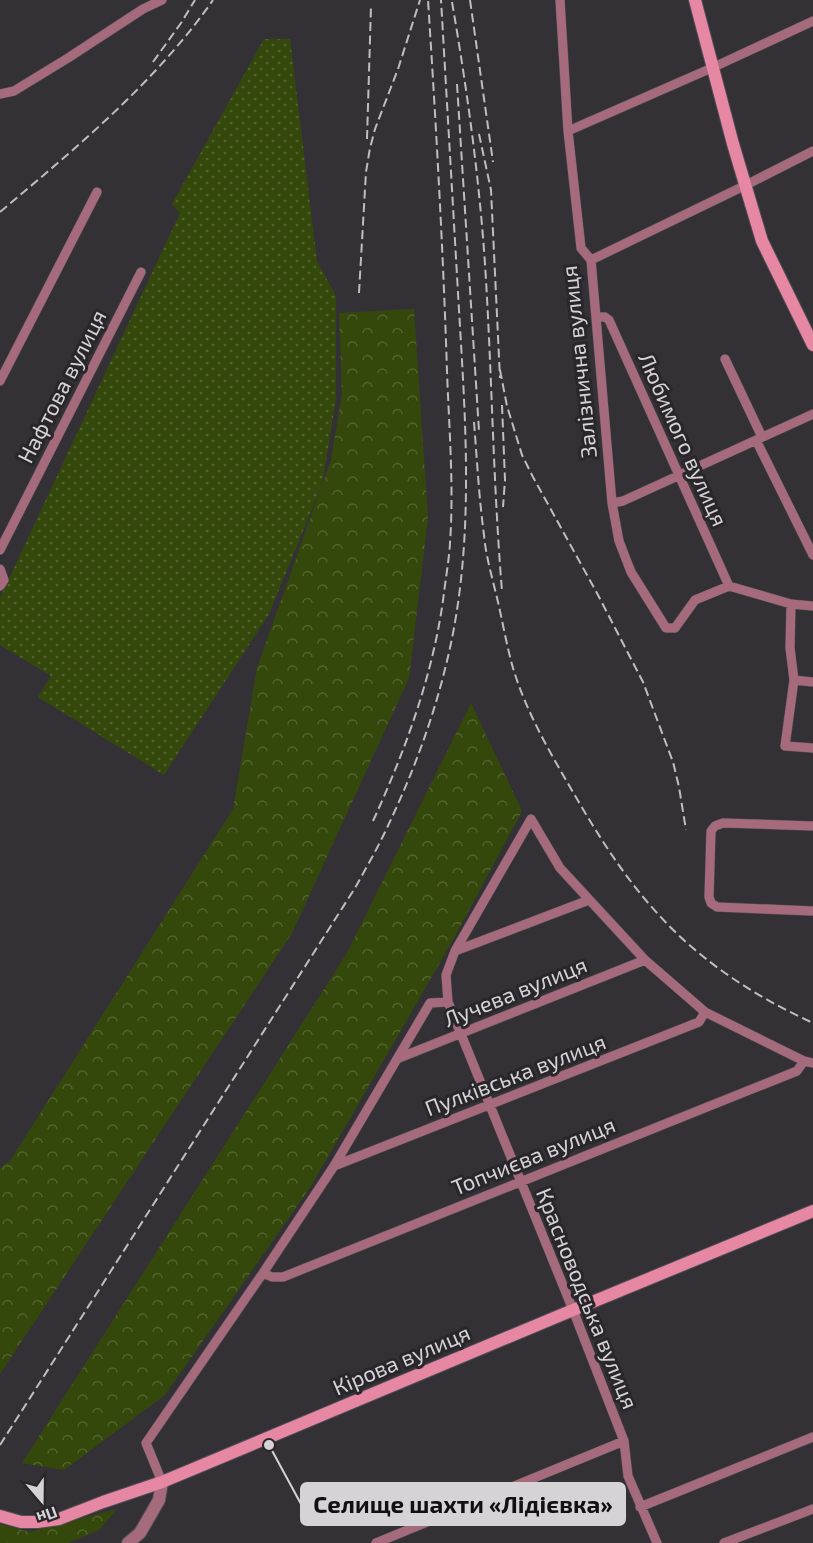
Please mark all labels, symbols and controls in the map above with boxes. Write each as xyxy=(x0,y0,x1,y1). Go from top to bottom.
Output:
street label: Залізнична вулиця xyxy=(555,264,602,460)
street label: Нафтова вулиця xyxy=(11,305,112,467)
street label: Любимого вулиця xyxy=(633,348,734,530)
street label: Лучева вулиця xyxy=(440,950,591,1032)
street label: Пулківська вулиця xyxy=(421,1027,610,1121)
street label: Топчиєва вулиця xyxy=(448,1110,619,1201)
street label: Красноводська вулиця xyxy=(531,1184,644,1413)
street label: Кірова вулиця xyxy=(328,1318,474,1401)
north arrow xyxy=(12,1471,72,1531)
callout: Селище шахти «Лідієвка» xyxy=(301,1483,625,1525)
text: Селище шахти «Лідієвка» xyxy=(313,1489,613,1518)
text: Пн xyxy=(34,1503,60,1528)

